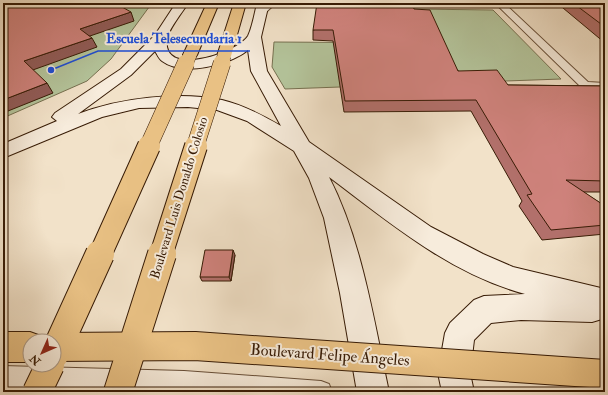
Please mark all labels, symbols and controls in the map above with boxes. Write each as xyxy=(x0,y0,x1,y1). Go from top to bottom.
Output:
callout: Escuela Telesecundaria 1 xyxy=(98,25,250,51)
text: Escuela Telesecundaria 1 xyxy=(106,30,242,47)
street label: Boulevard Luis Donaldo Colosio xyxy=(147,115,211,281)
north arrow xyxy=(22,333,62,373)
street label: Boulevard Felipe Ángeles xyxy=(250,338,410,372)
text: N xyxy=(26,351,44,369)

